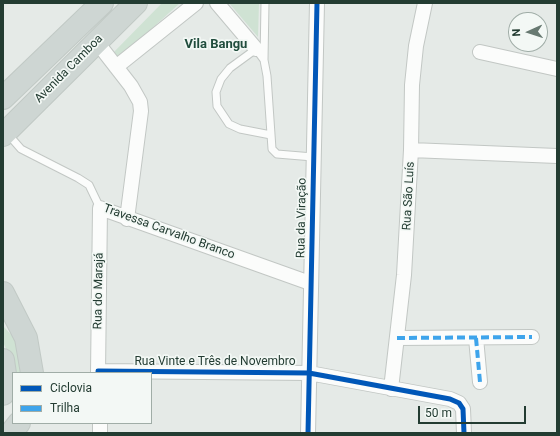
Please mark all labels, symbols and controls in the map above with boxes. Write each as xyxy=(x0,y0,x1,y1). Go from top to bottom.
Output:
north arrow xyxy=(508,12,548,52)
text: N xyxy=(510,28,523,37)
street label: Avenida Camboa xyxy=(32,32,106,106)
district label: Vila Bangu xyxy=(185,37,247,53)
street label: Rua São Luís xyxy=(400,161,418,231)
street label: Rua da Viração xyxy=(294,178,310,258)
street label: Travessa Carvalho Branco xyxy=(101,202,237,262)
street label: Rua do Marajá xyxy=(91,252,107,330)
street label: Rua Vinte e Três de Novembro xyxy=(134,355,296,369)
legend xyxy=(12,372,152,424)
text: Ciclovia xyxy=(50,381,92,395)
scale bar xyxy=(420,398,528,424)
text: Trilha xyxy=(50,401,80,415)
text: 50 m xyxy=(425,406,452,420)

